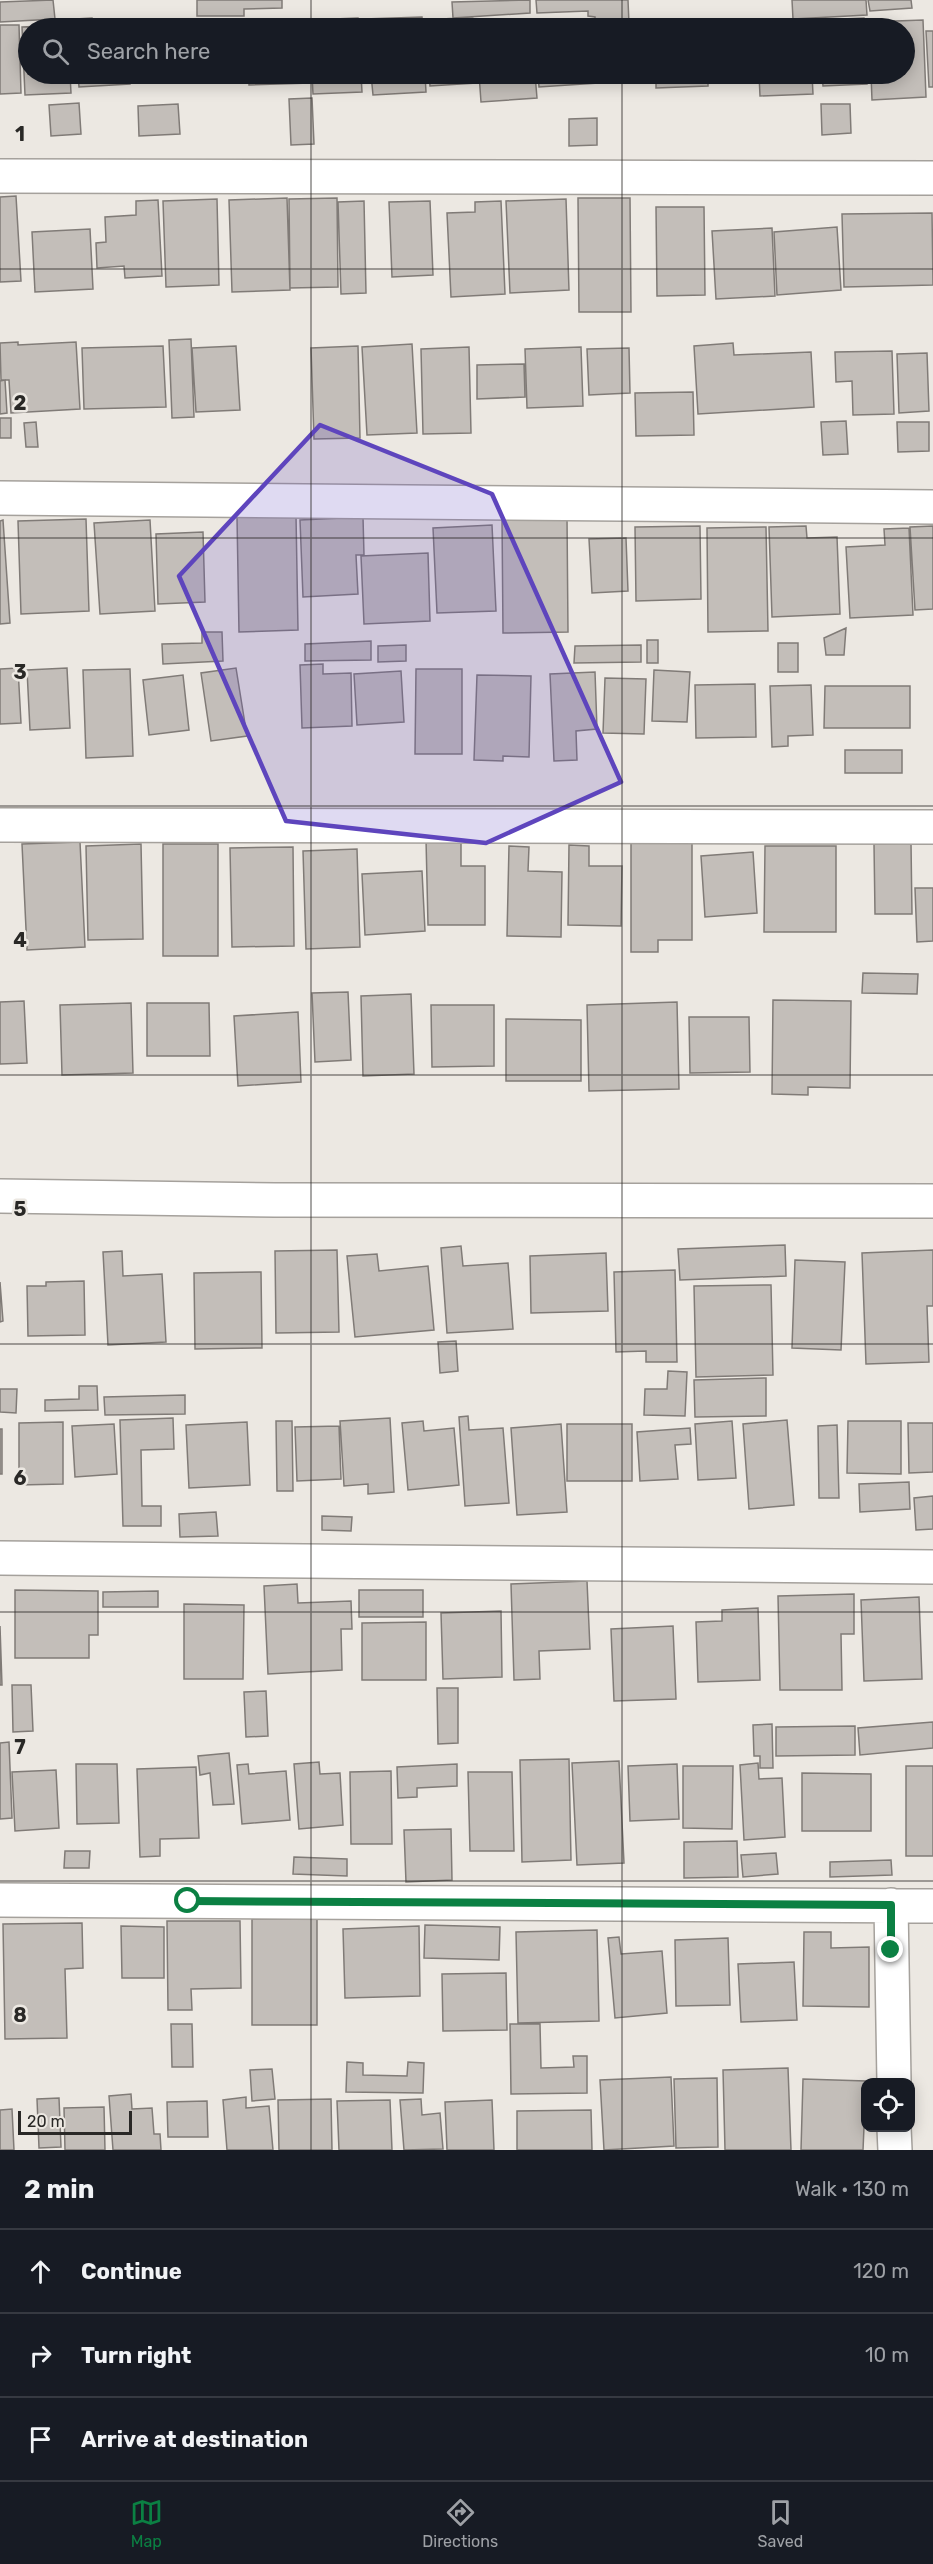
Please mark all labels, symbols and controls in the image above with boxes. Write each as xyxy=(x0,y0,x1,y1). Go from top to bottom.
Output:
search box xyxy=(18,18,915,84)
icon: search xyxy=(39,35,72,68)
text: Search here xyxy=(87,38,210,65)
text: 1 xyxy=(15,122,25,146)
text: 2 xyxy=(14,391,27,415)
text: 3 xyxy=(13,660,27,684)
text: 4 xyxy=(13,928,27,952)
text: 5 xyxy=(14,1197,27,1221)
text: 6 xyxy=(13,1466,27,1490)
text: 7 xyxy=(14,1735,26,1759)
route start xyxy=(174,1887,200,1913)
route end xyxy=(877,1936,903,1962)
text: 8 xyxy=(13,2003,27,2027)
map controls xyxy=(861,2078,915,2132)
button: locate xyxy=(861,2078,915,2132)
scale bar xyxy=(18,2108,132,2136)
text: 20 m xyxy=(27,2112,65,2131)
text: 2 min xyxy=(24,2174,94,2205)
text: Walk · 130 m xyxy=(795,2177,909,2201)
icon: ahead xyxy=(24,2255,57,2288)
text: Continue xyxy=(81,2258,182,2285)
text: 120 m xyxy=(853,2259,909,2283)
icon: right xyxy=(24,2339,57,2372)
text: Turn right xyxy=(81,2342,191,2369)
text: 10 m xyxy=(865,2343,909,2367)
icon: arrive xyxy=(24,2423,57,2456)
text: Arrive at destination xyxy=(81,2426,308,2453)
tab: Map xyxy=(130,2496,163,2551)
tab: Directions xyxy=(422,2496,498,2551)
tab: Saved xyxy=(758,2496,803,2551)

